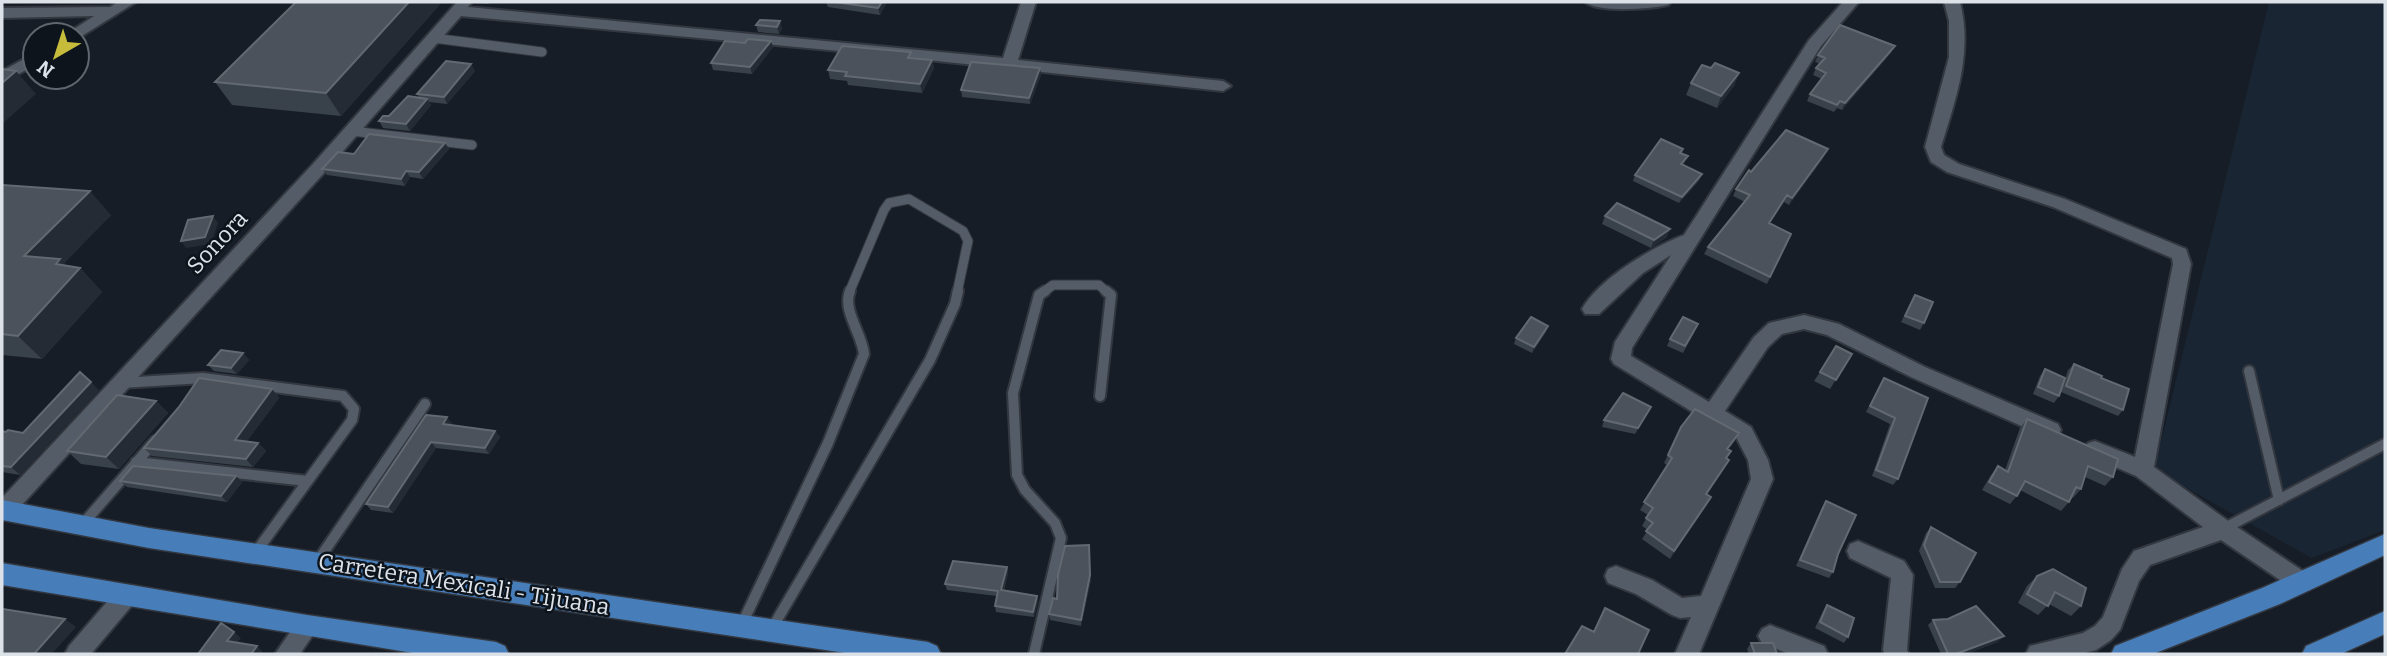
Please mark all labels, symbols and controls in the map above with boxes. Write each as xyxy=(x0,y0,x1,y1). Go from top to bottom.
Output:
north arrow xyxy=(21,21,91,91)
text: N xyxy=(32,55,59,82)
street label: Sonora xyxy=(181,204,254,280)
street label: Carretera Mexicali - Tijuana xyxy=(316,547,612,621)

